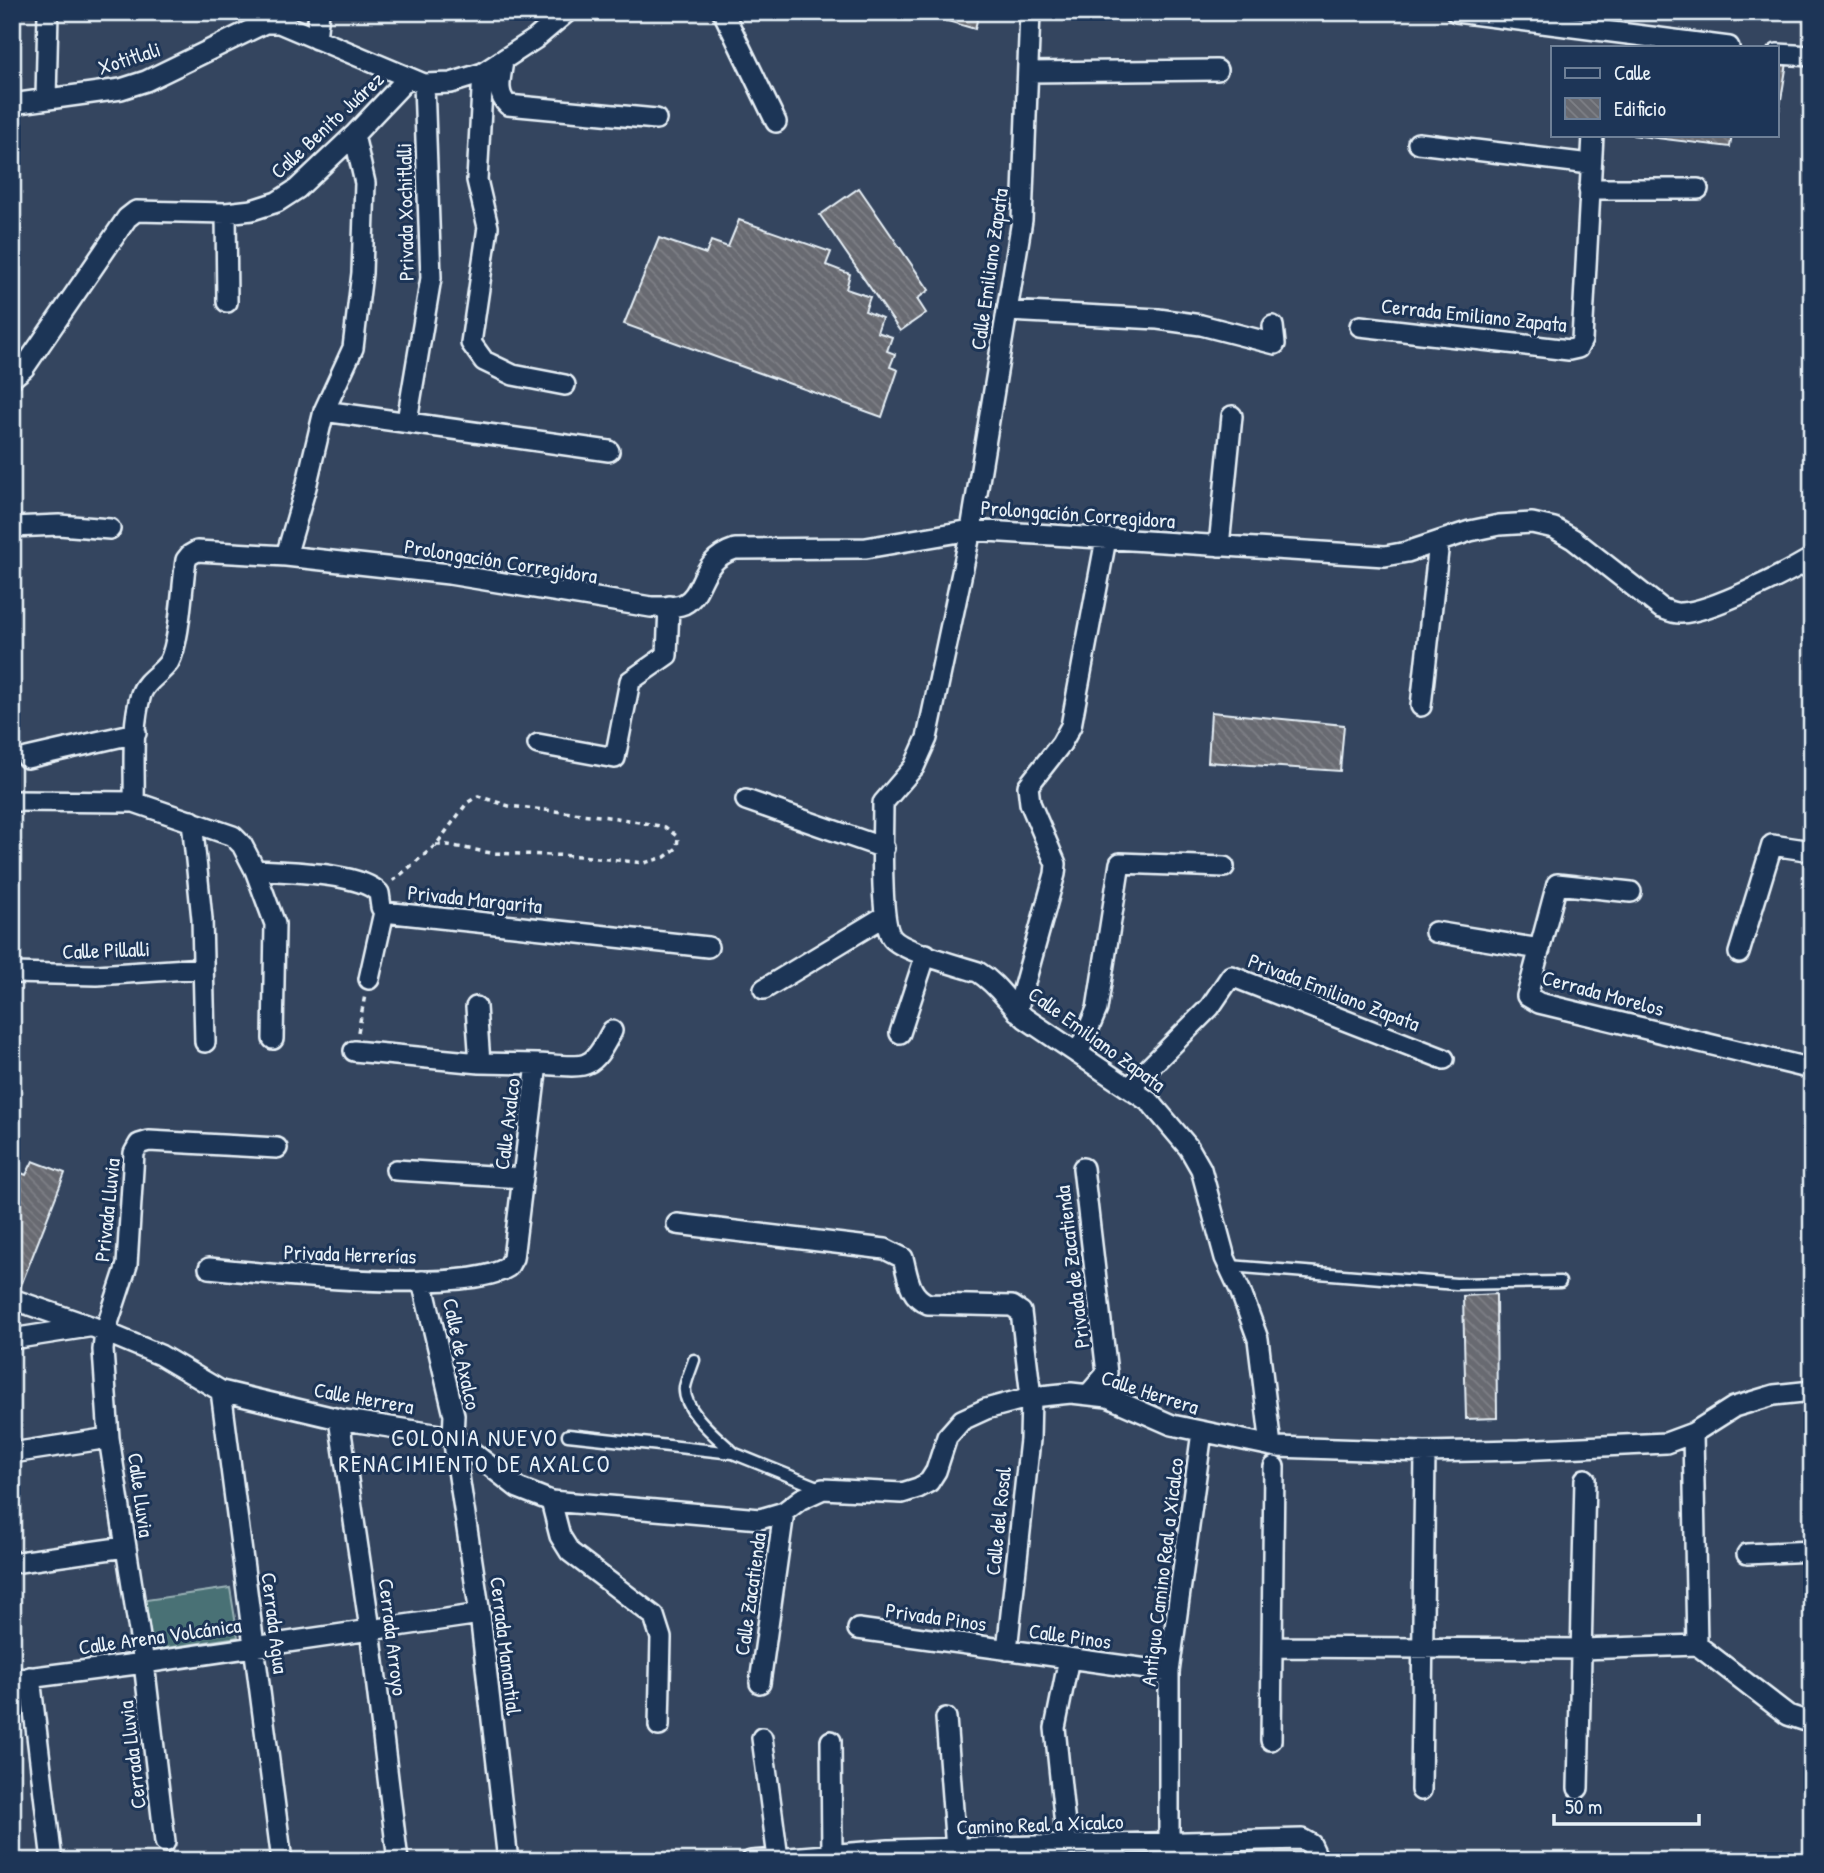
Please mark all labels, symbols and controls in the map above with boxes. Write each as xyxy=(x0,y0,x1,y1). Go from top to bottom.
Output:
street label: Xotitlali xyxy=(94,34,164,82)
legend xyxy=(1551,46,1778,136)
text: Calle xyxy=(1614,58,1651,87)
street label: Calle Benito Juárez xyxy=(264,65,390,185)
text: Edificio xyxy=(1614,94,1666,123)
street label: Privada Xochitlalli xyxy=(389,143,421,281)
street label: Calle Emiliano Zapata xyxy=(963,186,1015,352)
street label: Cerrada Emiliano Zapata xyxy=(1380,291,1568,339)
street label: Prolongación Corregidora xyxy=(980,493,1176,535)
street label: Prolongación Corregidora xyxy=(402,531,600,591)
street label: Privada Margarita xyxy=(406,878,544,920)
street label: Calle Pillalli xyxy=(62,934,150,966)
street label: Privada Emiliano Zapata xyxy=(1244,946,1424,1038)
street label: Cerrada Morelos xyxy=(1539,963,1667,1023)
street label: Calle Emiliano Zapata xyxy=(1022,979,1172,1099)
street label: Calle Axalco xyxy=(487,1077,527,1171)
street label: Privada Lluvia xyxy=(87,1157,127,1263)
street label: Privada de Zacatienda xyxy=(1048,1184,1096,1350)
street label: Privada Herrerías xyxy=(283,1237,417,1271)
street label: Calle de Axalco xyxy=(436,1295,488,1413)
street label: Calle Herrera xyxy=(1097,1363,1203,1421)
street label: Calle Herrera xyxy=(312,1375,416,1421)
district label: COLONIA NUEVO RENACIMIENTO DE AXALCO xyxy=(338,1422,612,1479)
street label: Calle Lluvia xyxy=(121,1451,161,1539)
street label: Antiguo Camino Real a Xicalco xyxy=(1134,1456,1190,1688)
street label: Calle del Rosal xyxy=(978,1465,1018,1577)
street label: Calle Zacatienda xyxy=(727,1531,773,1657)
street label: Cerrada Agua xyxy=(254,1571,296,1675)
street label: Cerrada Manantial xyxy=(483,1575,529,1717)
street label: Cerrada Arroyo xyxy=(371,1577,415,1697)
street label: Privada Pinos xyxy=(884,1596,988,1638)
street label: Calle Arena Volcánica xyxy=(77,1610,243,1662)
street label: Calle Pinos xyxy=(1027,1616,1113,1656)
street label: Cerrada Lluvia xyxy=(111,1699,153,1811)
scale bar xyxy=(1554,1782,1700,1826)
text: 50 m xyxy=(1565,1792,1602,1821)
street label: Camino Real a Xicalco xyxy=(956,1807,1124,1841)

